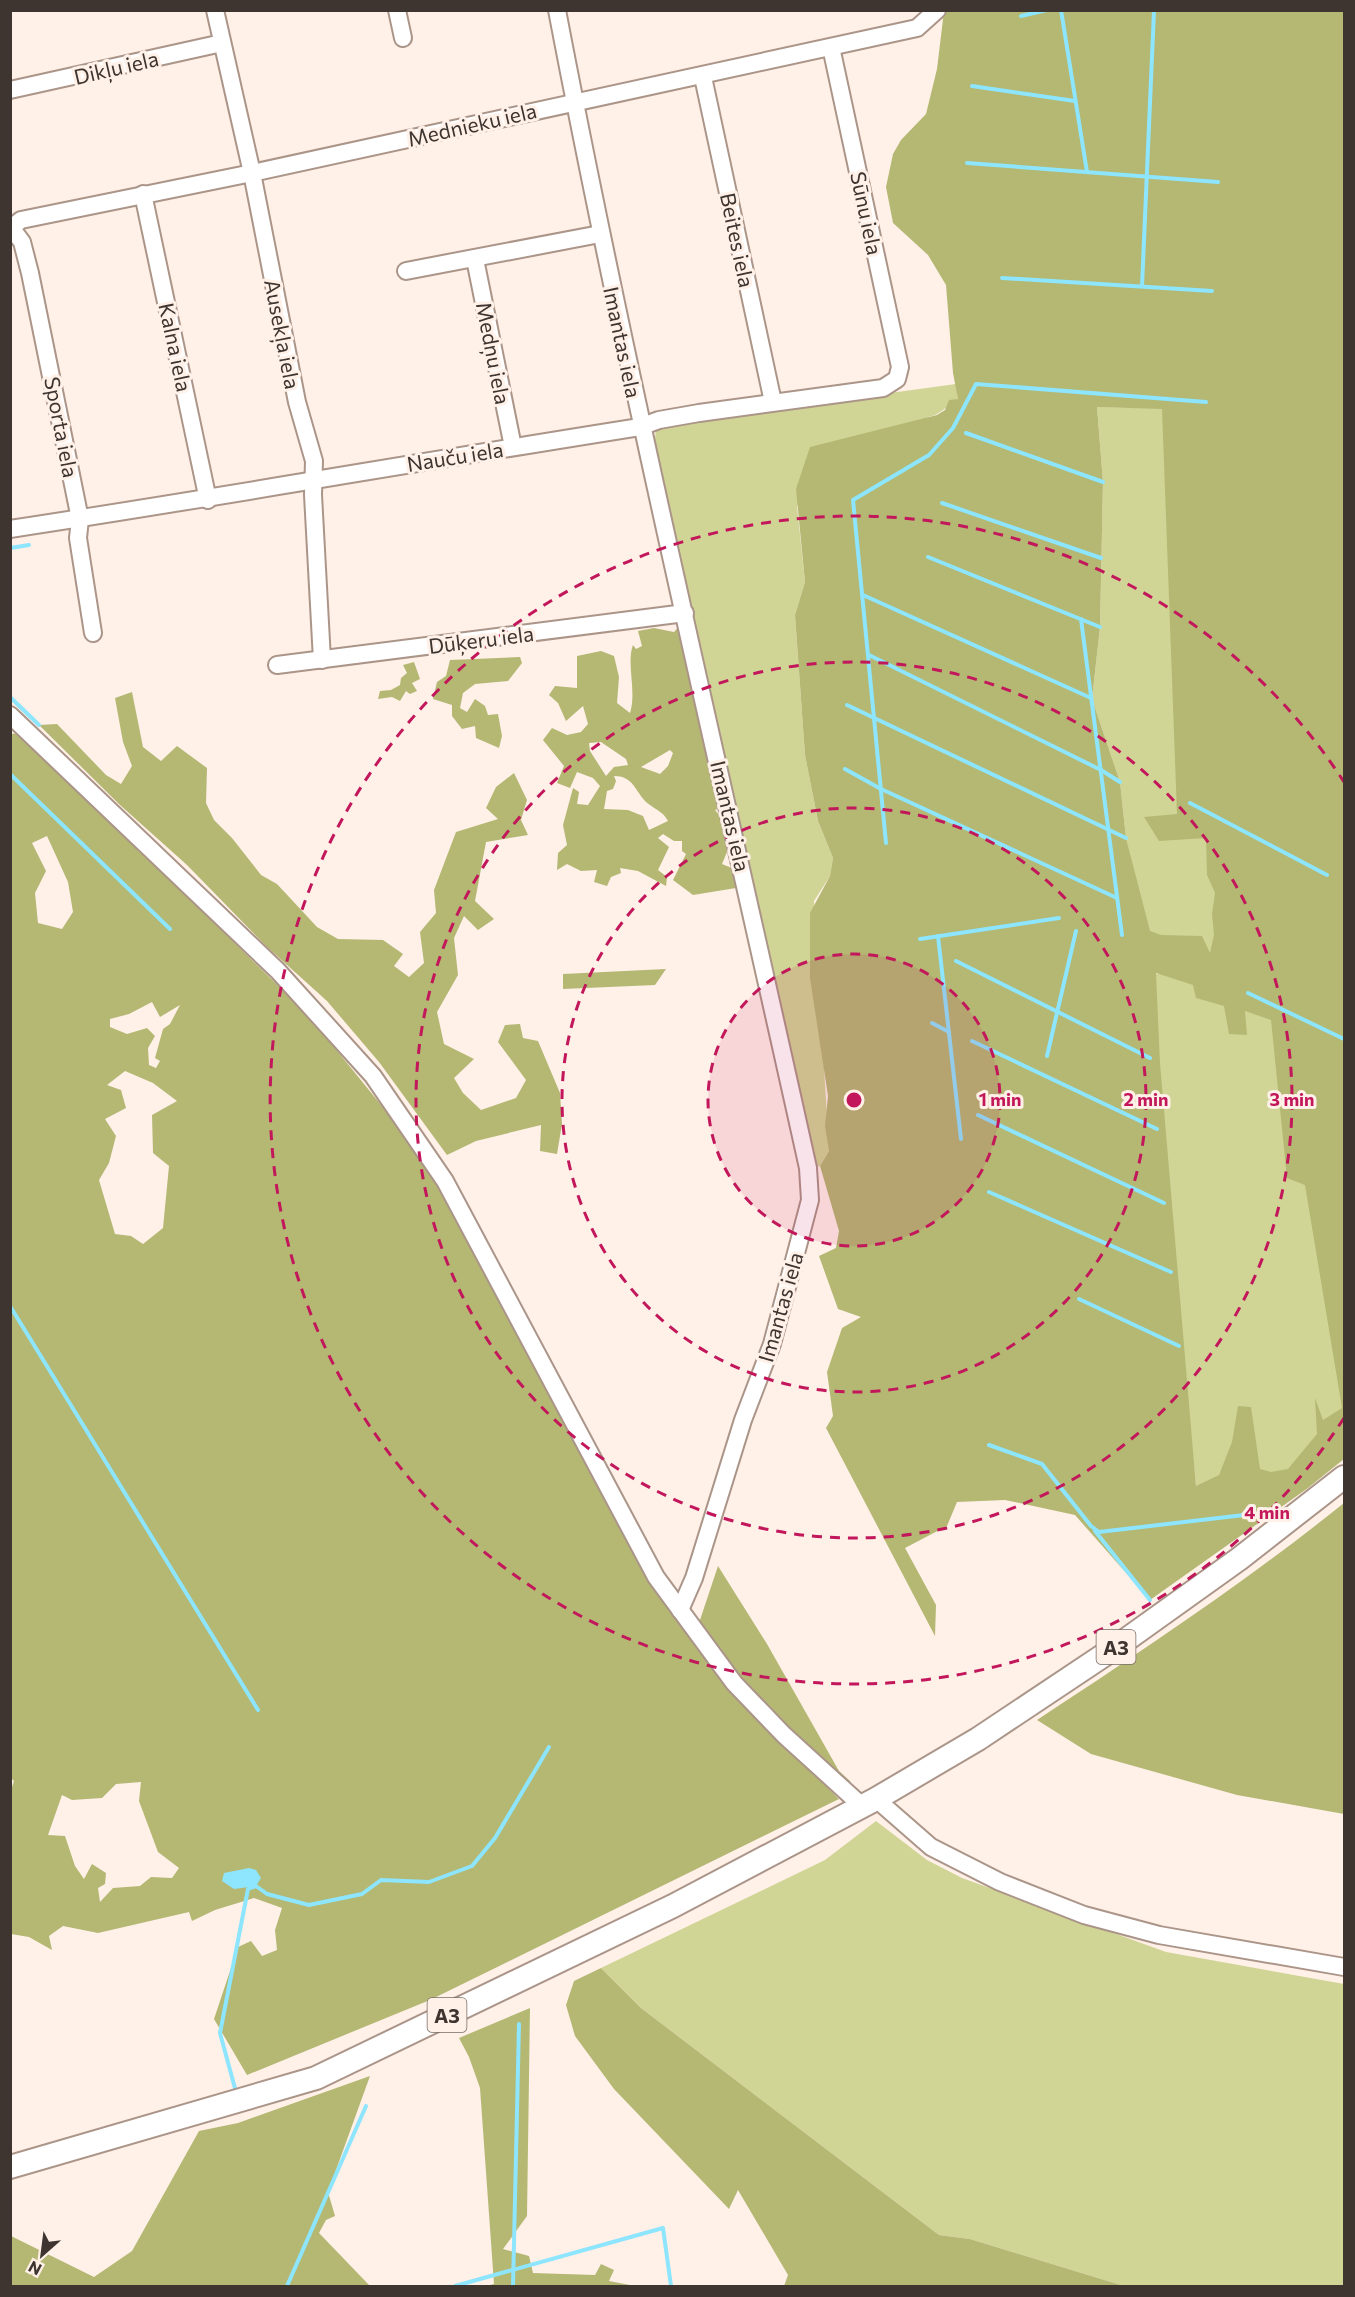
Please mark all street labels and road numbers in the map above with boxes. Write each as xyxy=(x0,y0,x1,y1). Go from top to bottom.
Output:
street label: Dikļu iela xyxy=(71,45,161,91)
street label: Mednieku iela xyxy=(405,97,539,151)
street label: Sūnu iela xyxy=(846,169,888,257)
street label: Beites iela xyxy=(716,190,760,290)
street label: Ausekļa iela xyxy=(258,277,306,391)
street label: Imantas iela xyxy=(599,284,647,400)
street label: Kalna iela xyxy=(154,300,198,394)
street label: Medņu iela xyxy=(470,300,516,407)
street label: Sporta iela xyxy=(40,375,84,479)
street label: Nauču iela xyxy=(405,436,505,476)
street label: Dūķeru iela xyxy=(427,620,535,660)
street label: Imantas iela xyxy=(706,758,756,874)
street label: Imantas iela xyxy=(752,1249,808,1365)
road number: A3 xyxy=(1096,1630,1136,1664)
road number: A3 xyxy=(428,1998,466,2032)

